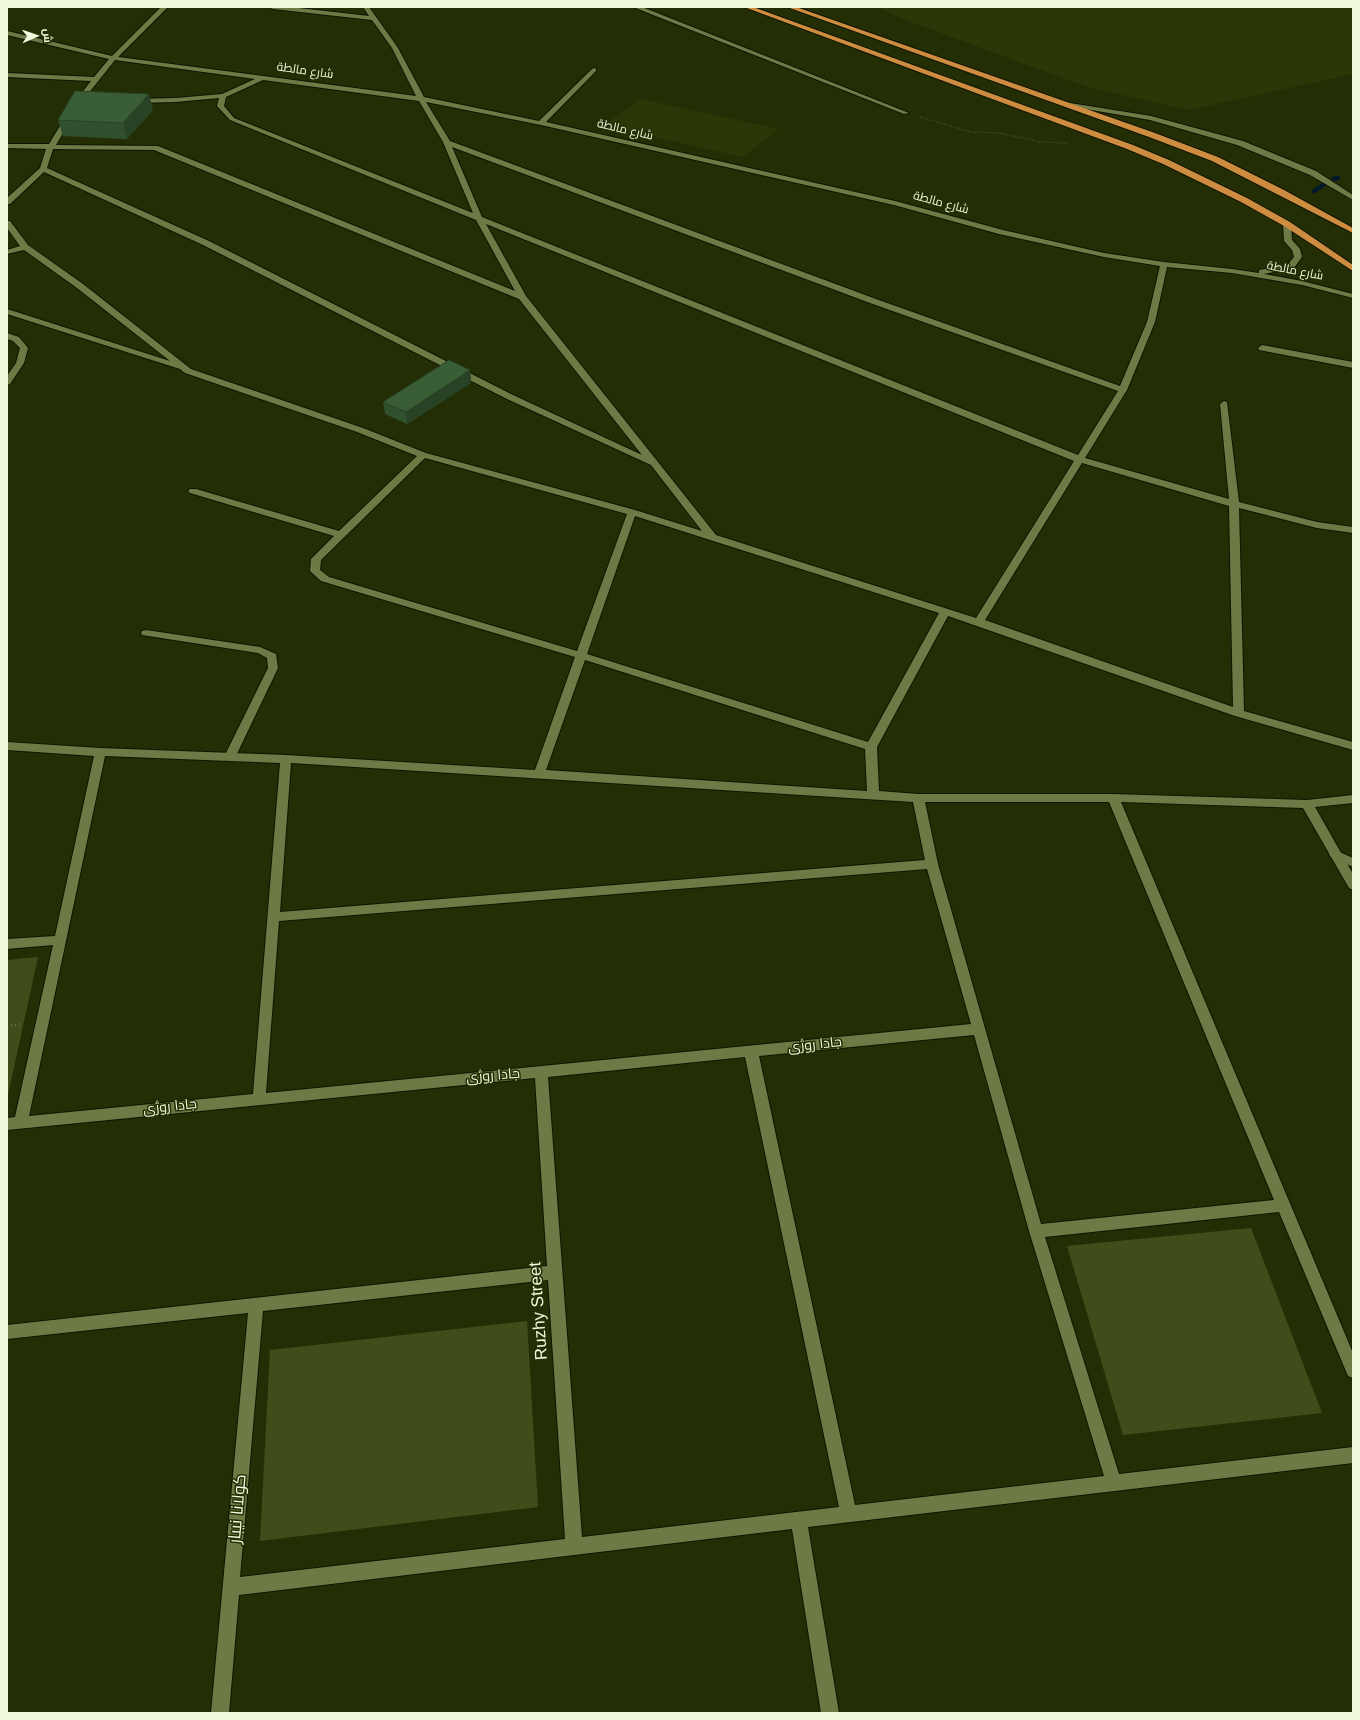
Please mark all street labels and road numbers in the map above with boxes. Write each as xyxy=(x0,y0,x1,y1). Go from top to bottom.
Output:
street label: شارع مالطة xyxy=(276,60,334,82)
street label: شارع مالطة xyxy=(596,117,654,143)
street label: شارع مالطة xyxy=(912,189,970,217)
street label: شارع مالطة xyxy=(1266,258,1324,284)
street label: جادا روژی xyxy=(787,1034,843,1056)
street label: جادا روژی xyxy=(465,1065,521,1087)
street label: جادا روژی xyxy=(142,1096,198,1118)
street label: Ruzhy Street xyxy=(525,1261,553,1361)
street label: کولانا نیبار xyxy=(225,1473,251,1545)

